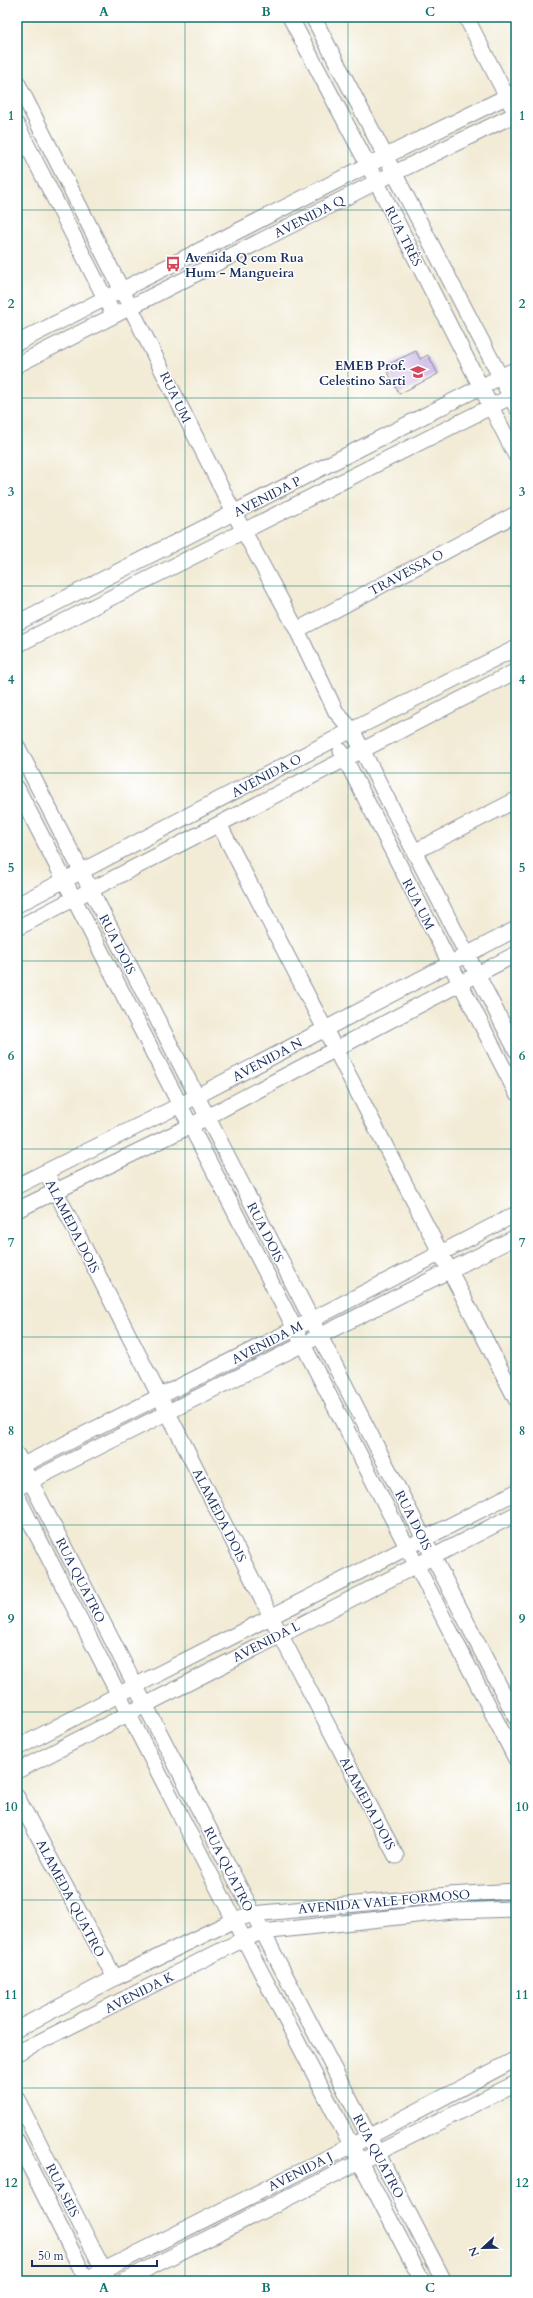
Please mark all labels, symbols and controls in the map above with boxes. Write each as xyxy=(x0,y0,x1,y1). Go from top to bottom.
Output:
text: A xyxy=(99,3,109,21)
text: B xyxy=(261,3,271,21)
text: C xyxy=(425,3,435,21)
text: 1 xyxy=(8,107,14,125)
text: 1 xyxy=(519,107,525,125)
street label: AVENIDA Q xyxy=(271,191,348,242)
street label: RUA TRÊS xyxy=(380,203,426,270)
place label: Avenida Q com Rua Hum - Mangueira xyxy=(185,249,304,282)
bus stop icon: Avenida Q com Rua Hum - Mangueira xyxy=(164,255,182,273)
text: 2 xyxy=(8,295,15,313)
text: 2 xyxy=(519,295,526,313)
place label: EMEB Prof. Celestino Sarti xyxy=(319,357,406,390)
school or university icon: EMEB Prof. Celestino Sarti xyxy=(409,363,427,381)
street label: RUA UM xyxy=(155,369,195,426)
street label: AVENIDA P xyxy=(231,472,304,522)
text: 3 xyxy=(8,483,15,501)
text: 3 xyxy=(519,483,526,501)
street label: TRAVESSA O xyxy=(366,546,447,600)
text: 4 xyxy=(8,671,15,689)
text: 4 xyxy=(519,671,526,689)
street label: AVENIDA O xyxy=(228,750,305,802)
text: 5 xyxy=(8,859,14,877)
text: 5 xyxy=(519,859,525,877)
street label: RUA UM xyxy=(398,876,439,933)
street label: RUA DOIS xyxy=(94,911,140,978)
street label: AVENIDA N xyxy=(229,1034,306,1086)
text: 6 xyxy=(8,1047,15,1065)
text: 6 xyxy=(519,1047,526,1065)
street label: ALAMEDA DOIS xyxy=(41,1177,103,1276)
street label: RUA DOIS xyxy=(242,1199,288,1266)
text: 7 xyxy=(8,1234,15,1252)
text: 7 xyxy=(519,1234,526,1252)
street label: AVENIDA M xyxy=(229,1317,306,1369)
text: 8 xyxy=(8,1422,14,1440)
text: 8 xyxy=(519,1422,525,1440)
street label: ALAMEDA DOIS xyxy=(188,1466,250,1565)
street label: RUA DOIS xyxy=(390,1487,436,1554)
street label: RUA QUATRO xyxy=(51,1535,109,1626)
text: 9 xyxy=(8,1610,15,1628)
text: 9 xyxy=(519,1610,526,1628)
street label: AVENIDA L xyxy=(230,1617,303,1667)
street label: ALAMEDA DOIS xyxy=(335,1754,399,1853)
text: 10 xyxy=(4,1798,18,1816)
text: 10 xyxy=(515,1798,529,1816)
street label: RUA QUATRO xyxy=(199,1824,257,1915)
street label: ALAMEDA QUATRO xyxy=(31,1837,109,1960)
street label: AVENIDA VALE FORMOSO xyxy=(297,1886,471,1918)
street label: AVENIDA K xyxy=(102,1968,177,2018)
text: 11 xyxy=(4,1986,18,2004)
text: 11 xyxy=(515,1986,529,2004)
street label: RUA QUATRO xyxy=(348,2111,408,2202)
street label: AVENIDA J xyxy=(265,2148,336,2196)
street label: RUA SEIS xyxy=(41,2161,83,2220)
text: 12 xyxy=(4,2174,18,2192)
text: 12 xyxy=(515,2174,529,2192)
north arrow xyxy=(463,2228,503,2268)
scale bar xyxy=(32,2242,157,2268)
text: N xyxy=(465,2244,483,2259)
text: 50 m xyxy=(38,2248,65,2264)
text: A xyxy=(99,2279,109,2297)
text: B xyxy=(261,2279,271,2297)
text: C xyxy=(425,2279,435,2297)

